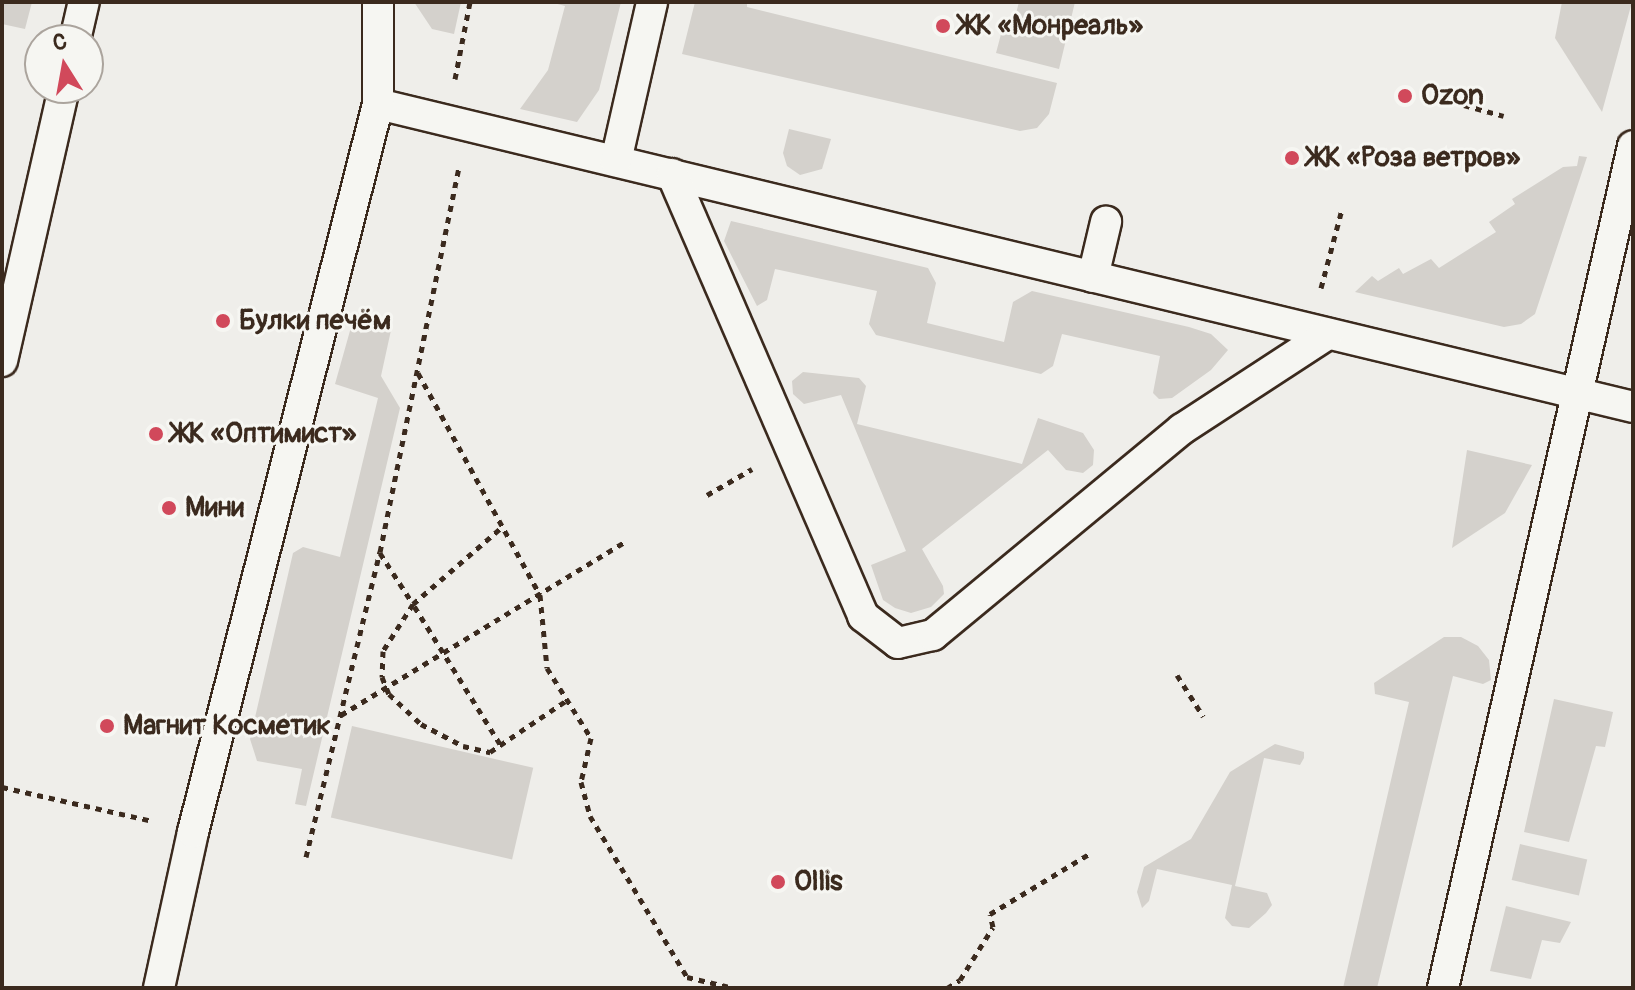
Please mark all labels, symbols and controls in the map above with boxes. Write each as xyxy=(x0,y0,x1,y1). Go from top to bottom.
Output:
place label: ЖК «Монреаль» xyxy=(959,9,1143,43)
marker: ЖК «Монреаль» xyxy=(934,17,952,35)
north arrow xyxy=(24,24,104,104)
text: С xyxy=(50,27,69,57)
place label: Ozon xyxy=(1421,79,1484,113)
marker: Ozon xyxy=(1396,87,1414,105)
place label: ЖК «Роза ветров» xyxy=(1308,141,1520,175)
marker: ЖК «Роза ветров» xyxy=(1283,149,1301,167)
place label: Булки печём xyxy=(239,304,391,338)
marker: Булки печём xyxy=(214,312,232,330)
place label: ЖК «Оптимист» xyxy=(172,417,356,451)
marker: ЖК «Оптимист» xyxy=(147,425,165,443)
place label: Мини xyxy=(185,491,244,525)
marker: Мини xyxy=(160,499,178,517)
place label: Магнит Косметик xyxy=(123,709,331,743)
marker: Магнит Косметик xyxy=(98,717,116,735)
place label: Ollis xyxy=(794,865,843,899)
marker: Ollis xyxy=(769,873,787,891)

